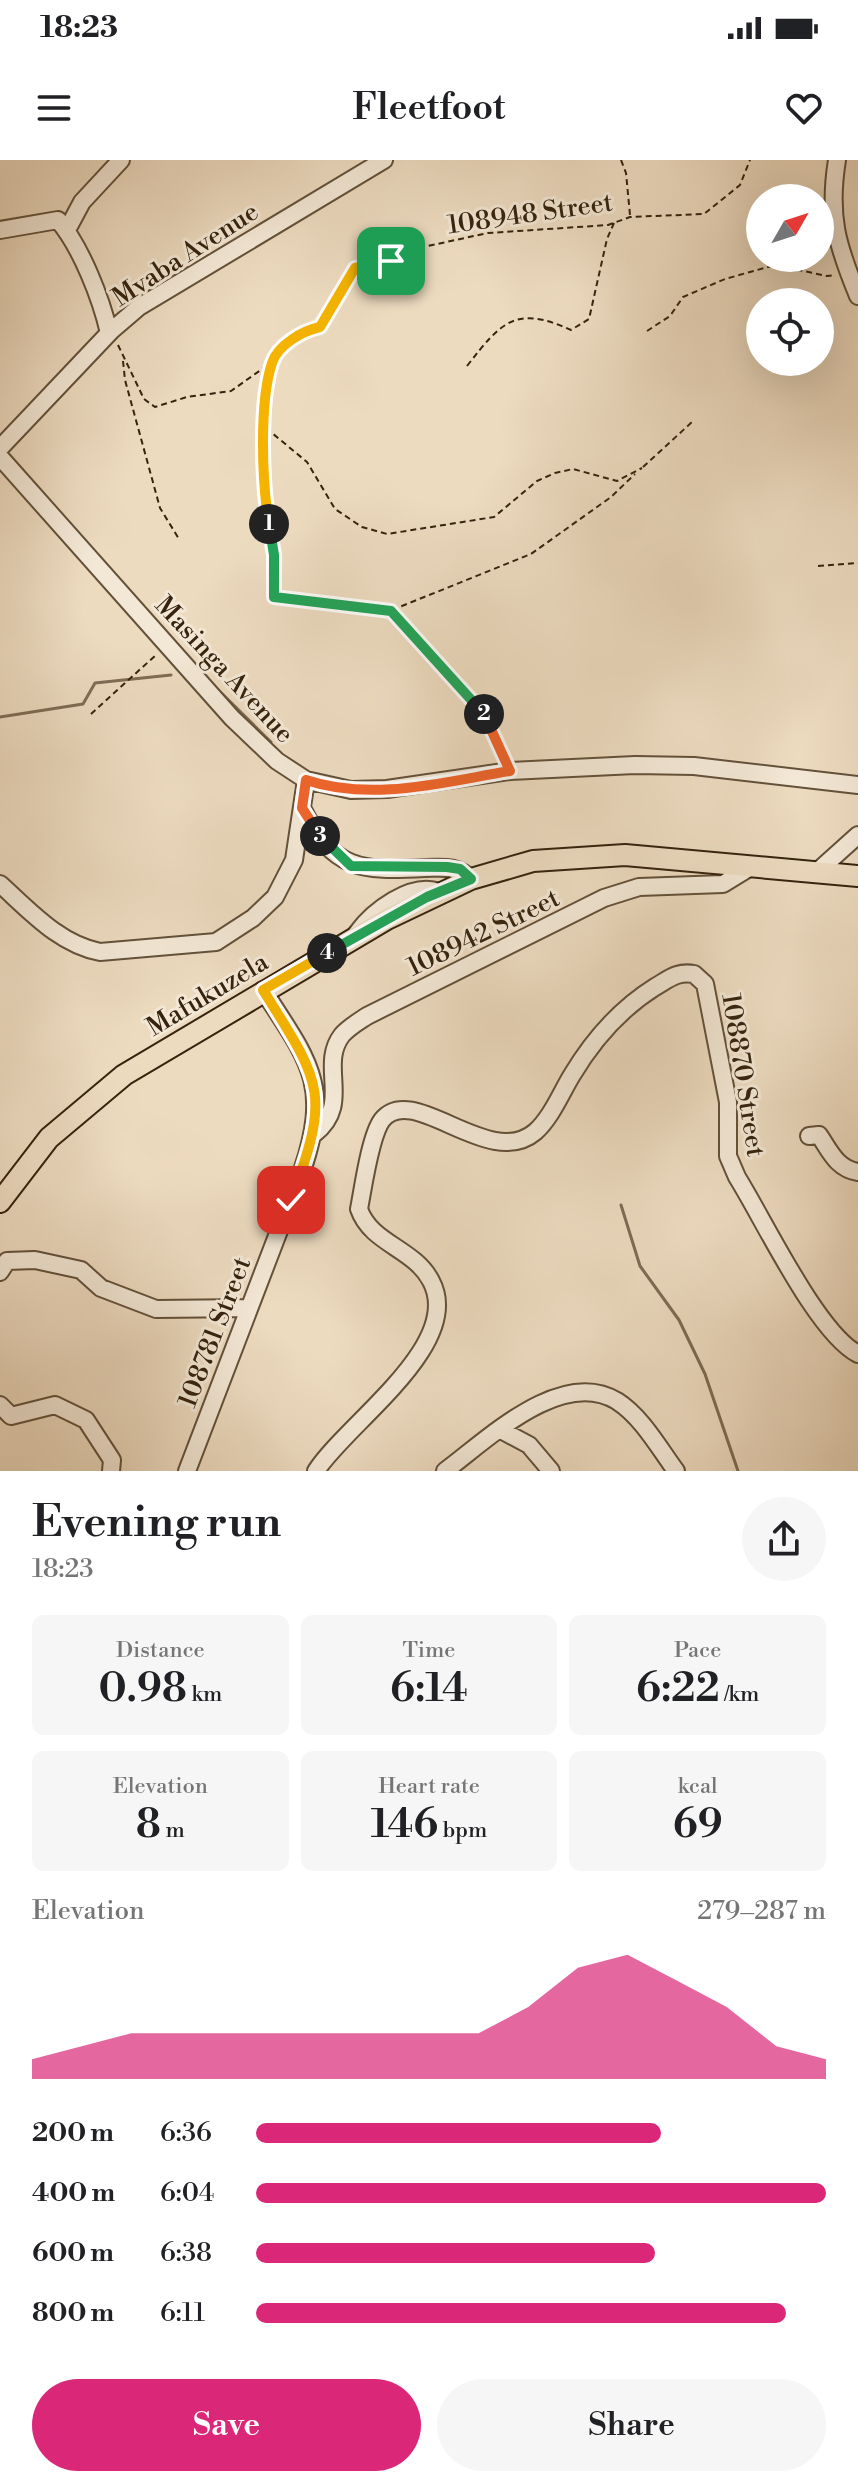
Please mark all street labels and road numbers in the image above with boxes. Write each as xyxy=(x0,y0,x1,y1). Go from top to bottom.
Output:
street label: 108948 Street xyxy=(445,187,615,241)
street label: Mvaba Avenue xyxy=(106,196,265,314)
street label: Masinga Avenue xyxy=(148,590,301,750)
street label: 108942 Street xyxy=(402,882,565,984)
street label: Mafukuzela xyxy=(141,946,275,1044)
street label: 108870 Street xyxy=(714,991,772,1159)
street label: 108781 Street xyxy=(172,1253,258,1412)

